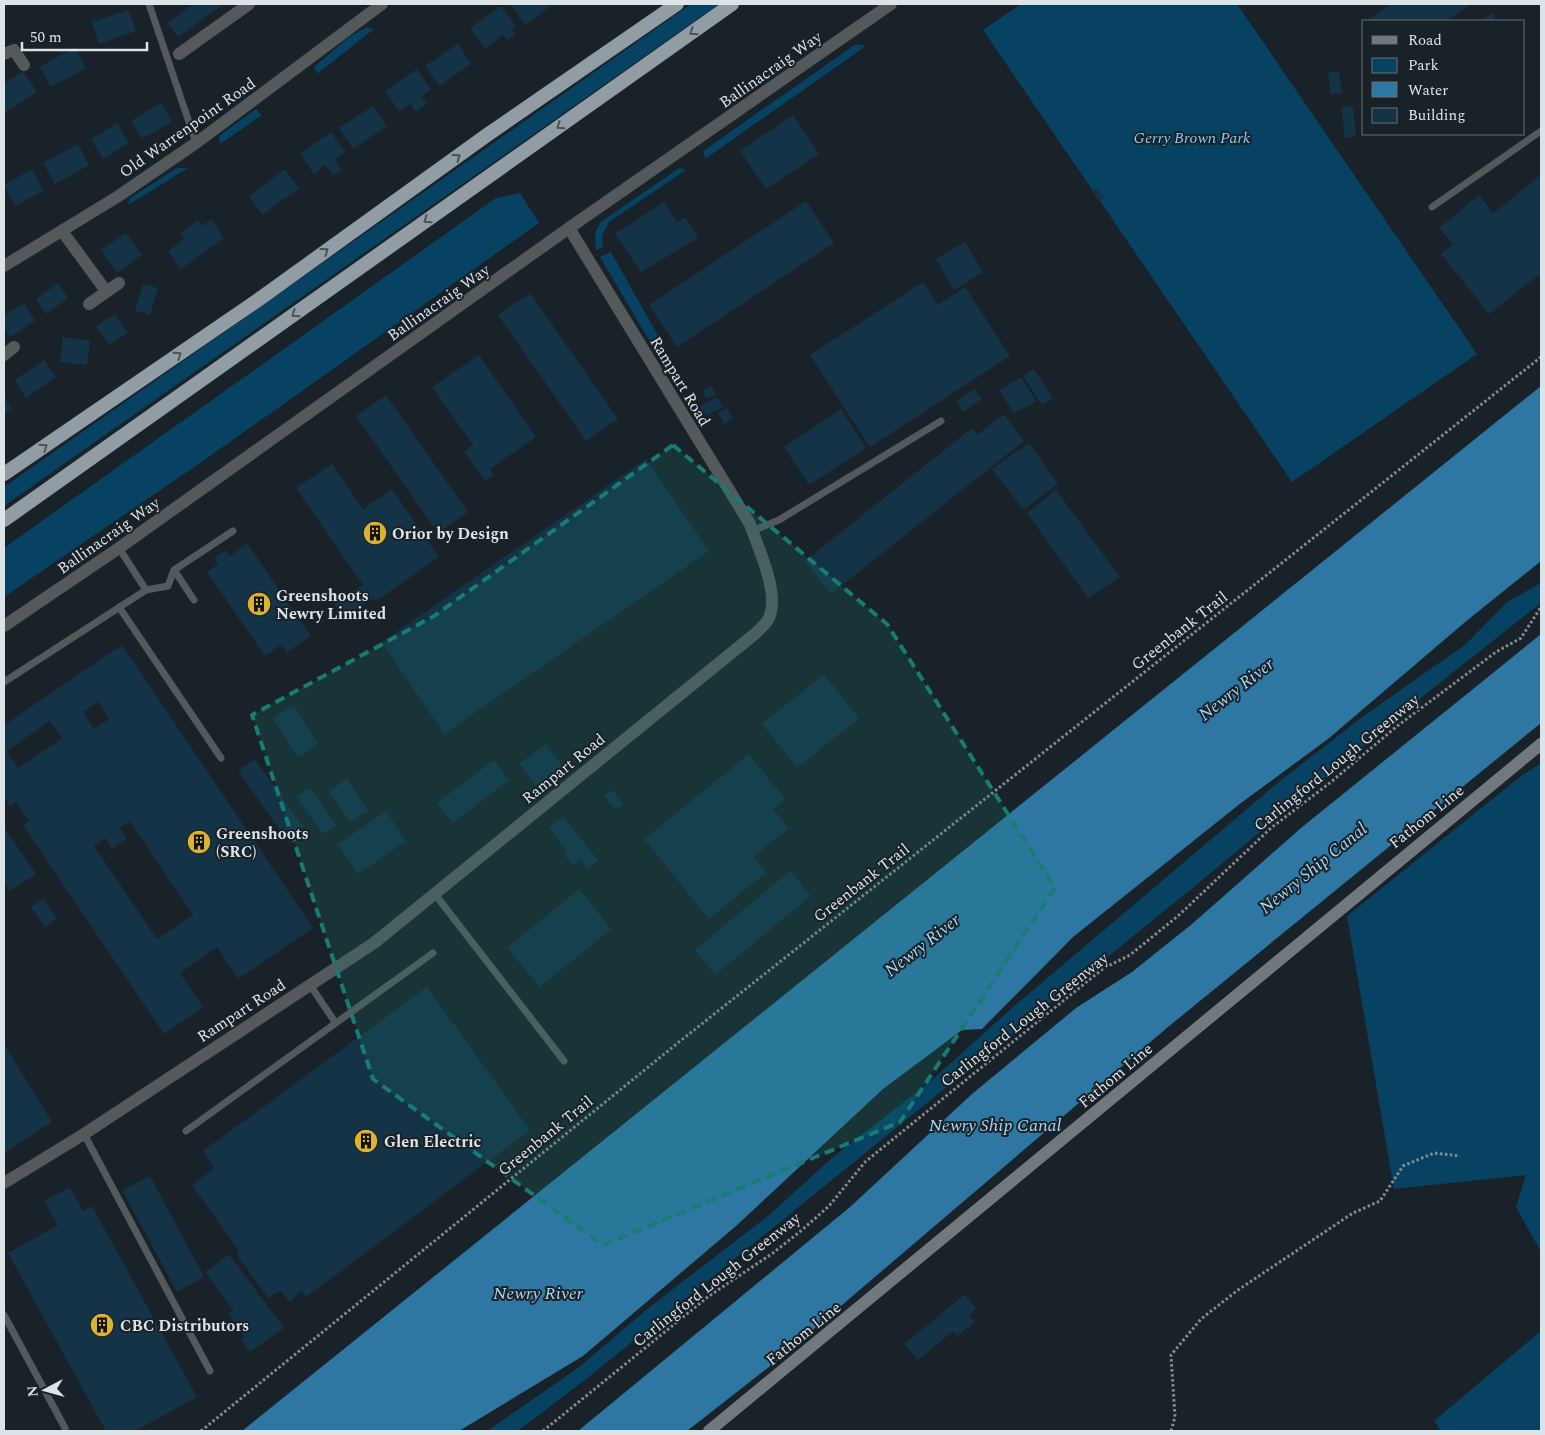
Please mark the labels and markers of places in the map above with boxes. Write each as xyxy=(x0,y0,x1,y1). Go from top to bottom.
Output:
building icon: Orior by Design xyxy=(362,520,388,546)
place label: Orior by Design xyxy=(392,522,509,546)
place label: Greenshoots Newry Limited xyxy=(276,584,386,626)
building icon: Greenshoots Newry Limited xyxy=(246,591,272,617)
place label: Greenshoots (SRC) xyxy=(216,822,309,864)
building icon: Greenshoots (SRC) xyxy=(186,829,212,855)
building icon: Glen Electric xyxy=(353,1128,379,1154)
place label: Glen Electric xyxy=(384,1130,481,1154)
building icon: CBC Distributors xyxy=(89,1312,115,1338)
place label: CBC Distributors xyxy=(120,1314,249,1338)

